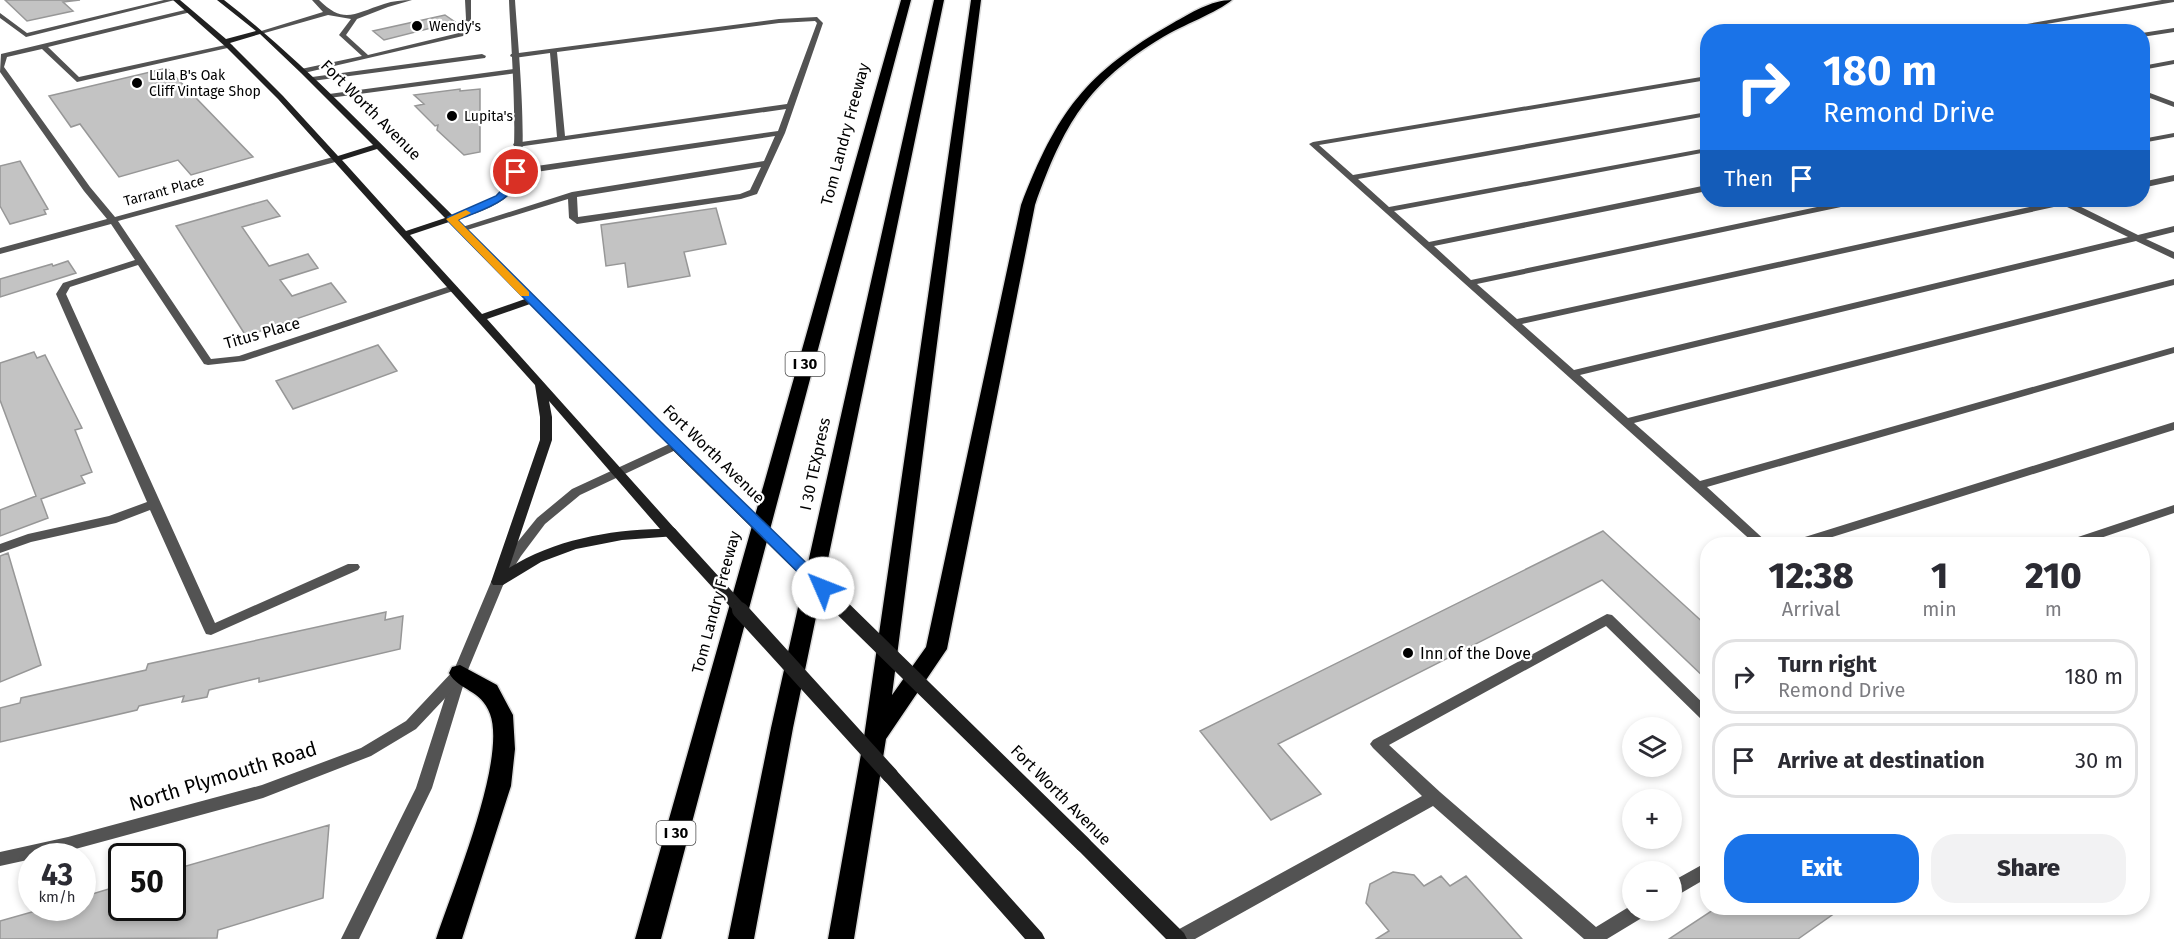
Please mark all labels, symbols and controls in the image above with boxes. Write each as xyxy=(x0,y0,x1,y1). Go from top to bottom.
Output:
place label: Wendy's xyxy=(429,18,481,35)
marker: Wendy's xyxy=(410,19,424,33)
text: 180 m xyxy=(1823,46,1937,96)
icon: right xyxy=(1724,48,1802,126)
street label: Fort Worth Avenue xyxy=(317,56,425,164)
street label: Tom Landry Freeway xyxy=(817,61,873,207)
place label: Lula B's Oak Cliff Vintage Shop xyxy=(149,67,261,100)
marker: Lula B's Oak Cliff Vintage Shop xyxy=(130,76,144,90)
text: Remond Drive xyxy=(1823,97,1995,129)
place label: Lupita's xyxy=(464,108,514,125)
marker: Lupita's xyxy=(445,109,459,123)
pin xyxy=(490,146,541,197)
icon: arrive xyxy=(499,155,532,188)
icon: arrive xyxy=(1785,162,1818,195)
text: Then xyxy=(1724,165,1773,192)
street label: Tarrant Place xyxy=(122,172,206,210)
street label: Titus Place xyxy=(222,313,302,353)
road number: I 30 xyxy=(786,352,824,376)
street label: Fort Worth Avenue xyxy=(659,401,769,507)
street label: I 30 TEXpress xyxy=(796,416,834,512)
street label: Tom Landry Freeway xyxy=(688,529,744,675)
text: 12:38 xyxy=(1768,554,1854,598)
text: 1 xyxy=(1931,554,1948,598)
text: 210 xyxy=(2025,554,2082,598)
position arrow xyxy=(791,556,855,620)
text: Arrival xyxy=(1782,597,1840,621)
text: min xyxy=(1922,597,1957,621)
text: m xyxy=(2045,597,2062,621)
place label: Inn of the Dove xyxy=(1420,644,1531,663)
marker: Inn of the Dove xyxy=(1401,646,1415,660)
text: Turn right xyxy=(1778,651,1877,678)
icon: right xyxy=(1727,660,1760,693)
text: 180 m xyxy=(2064,663,2123,690)
text: Remond Drive xyxy=(1778,678,1905,702)
map controls xyxy=(1622,717,1682,921)
button: layers xyxy=(1622,717,1682,777)
street label: North Plymouth Road xyxy=(126,736,320,816)
street label: Fort Worth Avenue xyxy=(1007,741,1115,849)
icon: arrive xyxy=(1727,744,1760,777)
text: Arrive at destination xyxy=(1778,747,1985,774)
text: 30 m xyxy=(2075,747,2123,774)
button: + xyxy=(1622,789,1682,849)
road number: I 30 xyxy=(656,821,696,845)
button: Exit xyxy=(1724,834,1919,903)
button: Share xyxy=(1931,834,2126,903)
speed limit sign: 50 xyxy=(108,843,186,921)
text: 43 xyxy=(41,857,73,893)
button: − xyxy=(1622,861,1682,921)
text: km/h xyxy=(38,888,76,906)

